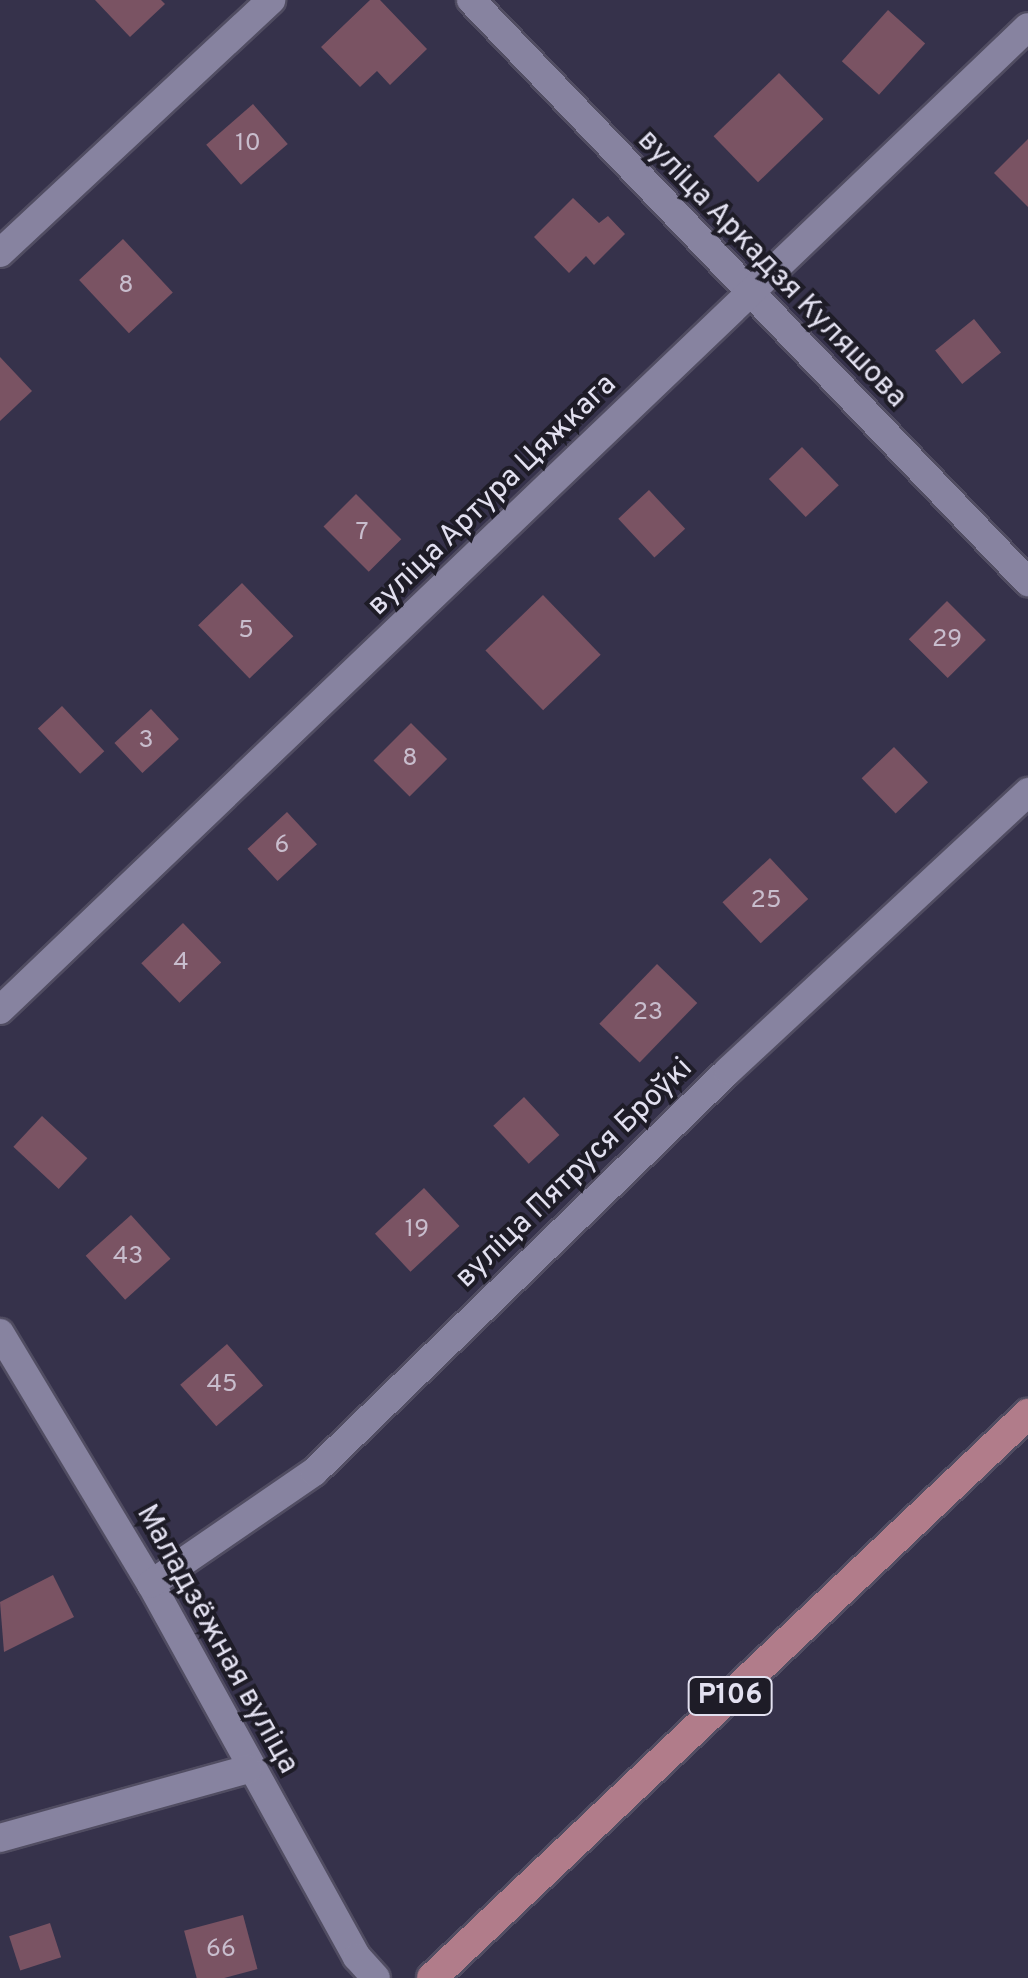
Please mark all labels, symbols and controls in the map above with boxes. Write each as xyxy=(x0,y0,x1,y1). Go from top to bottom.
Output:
street label: вуліца Аркадзя Куляшова xyxy=(628,123,914,417)
house number: 10 xyxy=(235,129,261,159)
house number: 8 xyxy=(118,271,134,301)
street label: вуліца Артура Цяжкага xyxy=(361,367,625,625)
house number: 7 xyxy=(355,518,369,548)
house number: 5 xyxy=(238,616,254,646)
house number: 29 xyxy=(932,625,962,655)
house number: 3 xyxy=(138,726,154,756)
house number: 8 xyxy=(402,744,418,774)
house number: 6 xyxy=(275,831,289,861)
house number: 25 xyxy=(751,886,781,916)
house number: 4 xyxy=(173,948,189,978)
house number: 23 xyxy=(633,998,663,1028)
street label: вуліца Пятруся Броўкі xyxy=(449,1051,701,1297)
house number: 19 xyxy=(405,1215,429,1245)
house number: 43 xyxy=(113,1242,143,1272)
house number: 45 xyxy=(206,1370,238,1400)
street label: Маладзёжная вуліца xyxy=(127,1499,305,1781)
road number: Р106 xyxy=(688,1673,772,1719)
house number: 66 xyxy=(206,1935,236,1965)

